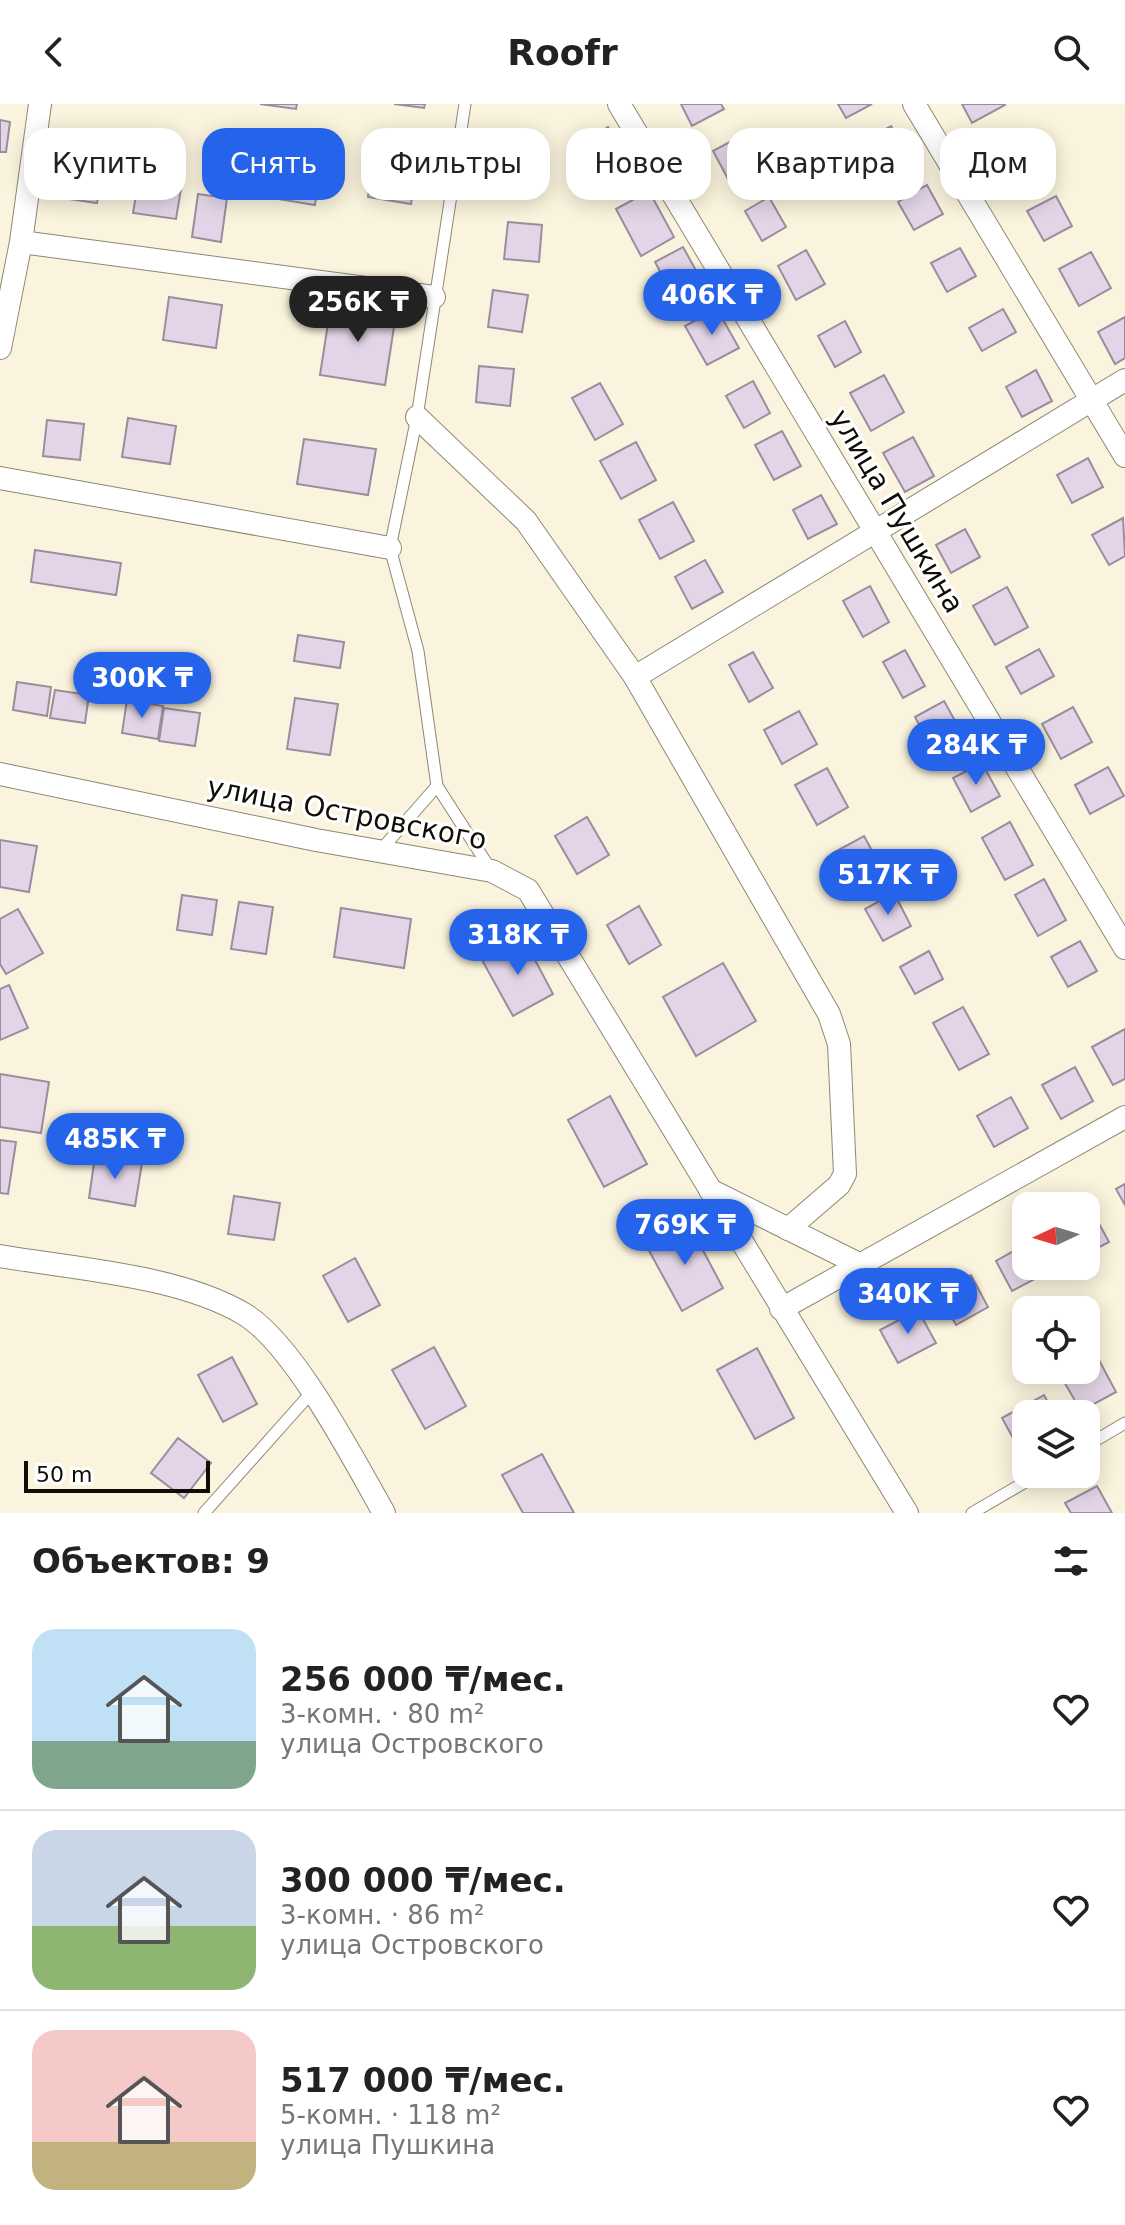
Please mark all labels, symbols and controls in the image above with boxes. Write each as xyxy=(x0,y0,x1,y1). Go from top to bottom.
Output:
icon: back xyxy=(32,30,76,74)
icon: search xyxy=(1049,30,1093,74)
text: Roofr xyxy=(507,32,618,73)
chip: Купить xyxy=(24,128,186,200)
chip: Снять xyxy=(202,128,345,200)
chip: Фильтры xyxy=(361,128,550,200)
chip: Новое xyxy=(566,128,711,200)
chip: Квартира xyxy=(727,128,924,200)
chip: Дом xyxy=(940,128,1056,200)
pin: 406K ₸ xyxy=(647,269,777,337)
pin: 256K ₸ xyxy=(293,276,423,344)
text: 406K ₸ xyxy=(661,280,763,310)
text: 256K ₸ xyxy=(307,287,409,317)
street label: улица Пушкина xyxy=(823,403,971,619)
pin: 300K ₸ xyxy=(77,652,207,720)
text: 300K ₸ xyxy=(91,663,193,693)
pin: 284K ₸ xyxy=(911,719,1041,787)
text: 284K ₸ xyxy=(925,730,1027,760)
street label: улица Островского xyxy=(204,770,490,856)
pin: 517K ₸ xyxy=(823,849,953,917)
text: 517K ₸ xyxy=(837,860,939,890)
pin: 318K ₸ xyxy=(453,909,583,977)
text: 318K ₸ xyxy=(467,920,569,950)
pin: 485K ₸ xyxy=(50,1113,180,1181)
text: 485K ₸ xyxy=(64,1124,166,1154)
north arrow xyxy=(1012,1192,1100,1280)
map controls xyxy=(1012,1192,1100,1488)
pin: 769K ₸ xyxy=(620,1199,750,1267)
text: 769K ₸ xyxy=(634,1210,736,1240)
pin: 340K ₸ xyxy=(843,1268,973,1336)
text: 340K ₸ xyxy=(857,1279,959,1309)
button: locate xyxy=(1012,1296,1100,1384)
button: layers xyxy=(1012,1400,1100,1488)
scale bar xyxy=(24,1457,210,1493)
text: 50 m xyxy=(36,1462,92,1487)
icon: filters xyxy=(1049,1539,1093,1583)
text: Объектов: 9 xyxy=(32,1541,270,1581)
text: 256 000 ₸/мес. xyxy=(280,1659,566,1699)
icon: home xyxy=(96,1661,192,1757)
icon: heart xyxy=(1049,1687,1093,1731)
text: 3-комн. · 80 m² xyxy=(280,1699,484,1729)
text: улица Островского xyxy=(280,1729,544,1759)
text: 300 000 ₸/мес. xyxy=(280,1860,566,1900)
icon: home xyxy=(96,1862,192,1958)
icon: heart xyxy=(1049,1888,1093,1932)
text: 3-комн. · 86 m² xyxy=(280,1900,484,1930)
text: улица Островского xyxy=(280,1930,544,1960)
text: 517 000 ₸/мес. xyxy=(280,2060,566,2100)
icon: home xyxy=(96,2062,192,2158)
icon: heart xyxy=(1049,2088,1093,2132)
text: 5-комн. · 118 m² xyxy=(280,2100,501,2130)
text: улица Пушкина xyxy=(280,2130,495,2160)

